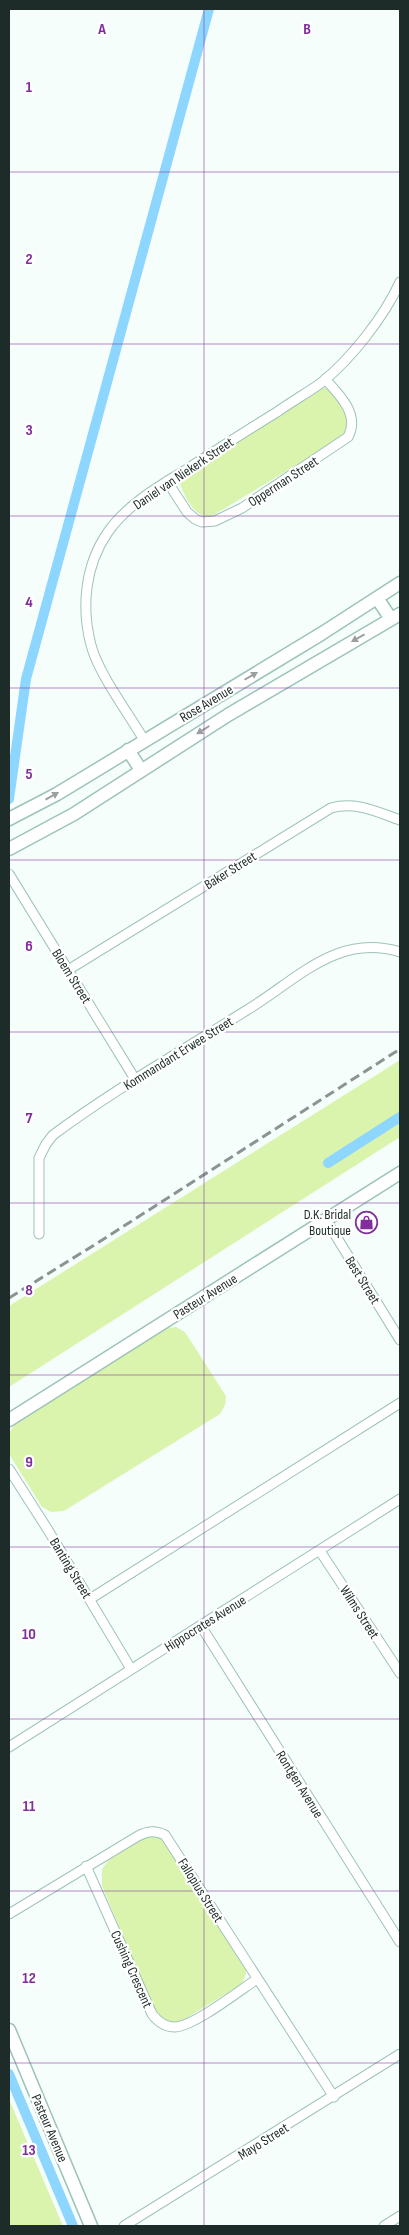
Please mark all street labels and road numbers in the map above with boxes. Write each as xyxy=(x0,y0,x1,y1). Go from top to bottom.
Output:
street label: Daniel van Niekerk Street xyxy=(130,434,237,513)
street label: Opperman Street xyxy=(245,452,322,510)
street label: Rose Avenue xyxy=(176,681,236,726)
street label: Baker Street xyxy=(201,848,259,893)
street label: Bloem Street xyxy=(48,946,95,1007)
street label: Kommandant Erwee Street xyxy=(120,1013,236,1094)
street label: Best Street xyxy=(341,1253,384,1307)
street label: Pasteur Avenue xyxy=(170,1270,240,1323)
street label: Banting Street xyxy=(46,1535,95,1602)
street label: Wilms Street xyxy=(336,1582,383,1642)
street label: Hippocrates Avenue xyxy=(161,1592,249,1655)
street label: Rontgen Avenue xyxy=(272,1748,327,1821)
street label: Fallopius Street xyxy=(174,1855,227,1926)
street label: Cushing Crescent xyxy=(107,1928,156,2010)
street label: Pasteur Avenue xyxy=(28,2092,71,2165)
street label: Mayo Street xyxy=(235,2119,292,2164)

